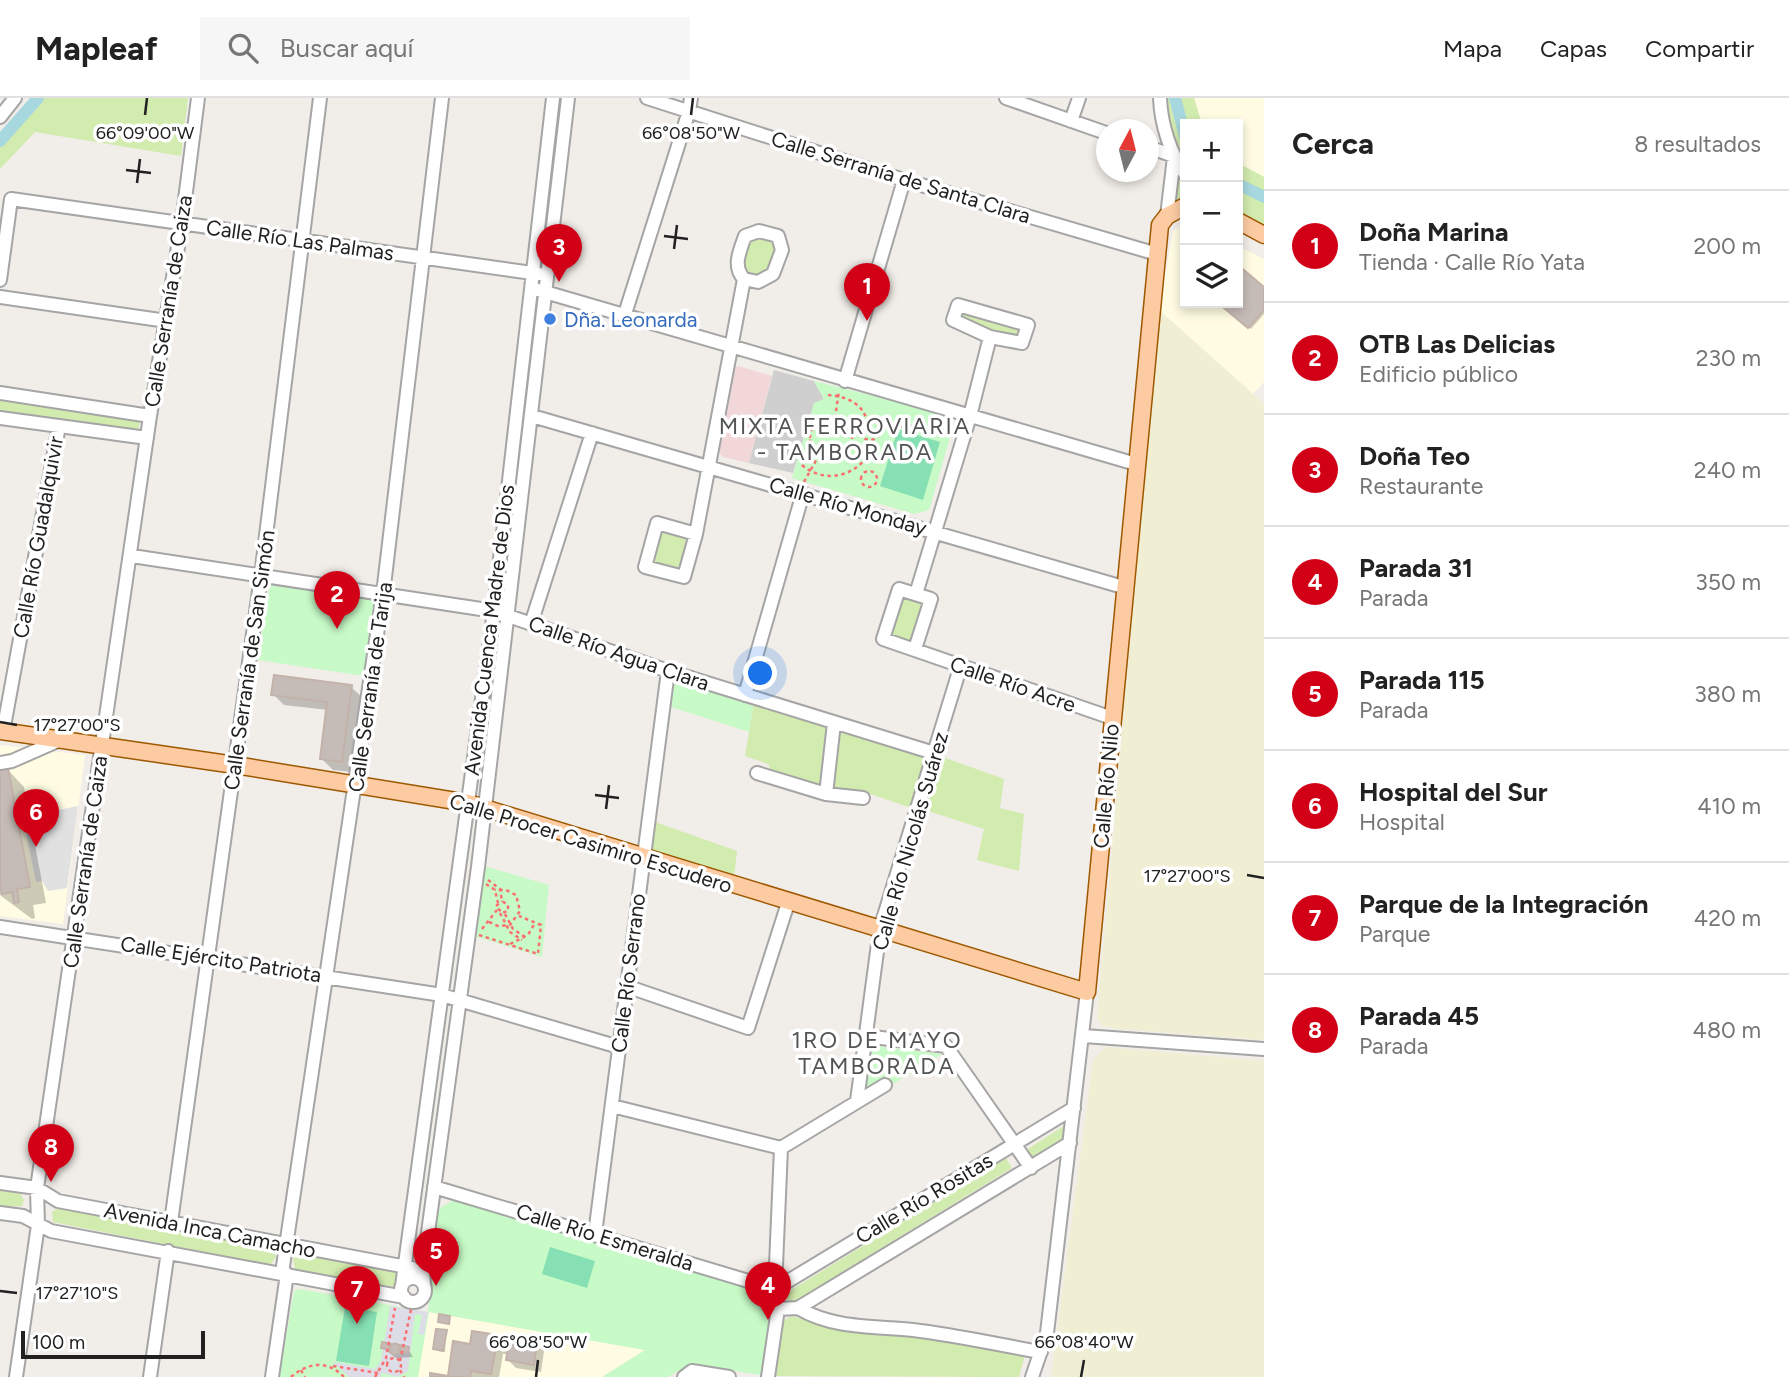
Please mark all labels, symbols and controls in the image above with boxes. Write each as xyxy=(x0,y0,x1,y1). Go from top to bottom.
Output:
search box xyxy=(200,17,690,80)
text: Mapleaf xyxy=(35,29,158,68)
icon: search xyxy=(224,29,262,67)
text: Buscar aquí xyxy=(280,32,414,64)
text: Mapa xyxy=(1443,34,1502,63)
text: Capas xyxy=(1540,34,1607,63)
text: Compartir xyxy=(1645,34,1754,63)
north arrow xyxy=(1096,119,1159,182)
map controls xyxy=(1180,119,1243,308)
button: + xyxy=(1180,119,1243,182)
text: 66°09'00"W xyxy=(96,122,195,144)
text: 66°08'50"W xyxy=(642,122,741,144)
text: Cerca xyxy=(1292,125,1374,162)
street label: Calle Serranía de Santa Clara xyxy=(768,126,1034,228)
text: 8 resultados xyxy=(1634,130,1761,158)
button: − xyxy=(1180,182,1243,245)
street label: Calle Serranía de Caiza xyxy=(139,193,197,409)
street label: Calle Río Las Palmas xyxy=(204,214,396,266)
text: Doña Marina xyxy=(1359,216,1509,248)
pin: 3 xyxy=(536,224,582,282)
text: 1 xyxy=(1310,232,1320,260)
text: 200 m xyxy=(1693,232,1761,260)
button: layers xyxy=(1180,245,1243,308)
text: Tienda · Calle Río Yata xyxy=(1359,248,1585,276)
pin: 1 xyxy=(844,263,890,321)
place label: Dña. Leonarda xyxy=(564,307,698,332)
marker: Dña. Leonarda xyxy=(542,311,558,327)
text: OTB Las Delicias xyxy=(1359,328,1555,360)
text: 2 xyxy=(1308,344,1322,372)
text: 230 m xyxy=(1696,344,1761,372)
text: Edificio público xyxy=(1359,360,1518,388)
district label: MIXTA FERROVIARIA - TAMBORADA xyxy=(719,412,971,466)
street label: Calle Río Guadalquivir xyxy=(8,434,68,640)
text: Doña Teo xyxy=(1359,440,1470,472)
text: 3 xyxy=(1309,456,1321,484)
text: 240 m xyxy=(1694,456,1761,484)
street label: Calle Río Monday xyxy=(766,472,930,540)
text: Restaurante xyxy=(1359,472,1483,500)
street label: Avenida Cuenca Madre de Dios xyxy=(459,483,519,777)
street label: Calle Serranía de San Simón xyxy=(218,528,280,792)
text: Parada 31 xyxy=(1359,552,1473,584)
text: 4 xyxy=(1308,568,1322,596)
text: 350 m xyxy=(1695,568,1761,596)
pin: 2 xyxy=(314,571,360,629)
street label: Calle Serranía de Tarija xyxy=(343,580,397,794)
text: Parada xyxy=(1359,584,1429,612)
street label: Calle Río Agua Clara xyxy=(525,610,713,696)
street label: Calle Río Acre xyxy=(947,651,1079,717)
your location xyxy=(743,656,777,690)
text: Parada 115 xyxy=(1359,664,1485,696)
text: 5 xyxy=(1308,680,1322,708)
text: 380 m xyxy=(1694,680,1761,708)
text: Parada xyxy=(1359,696,1429,724)
text: 17°27'00"S xyxy=(34,714,120,736)
street label: Calle Río Nilo xyxy=(1088,723,1124,849)
street label: Calle Río Nicolás Suárez xyxy=(867,729,953,953)
street label: Calle Serranía de Caiza xyxy=(58,754,112,970)
text: Hospital del Sur xyxy=(1359,776,1548,808)
street label: Calle Procer Casimiro Escudero xyxy=(447,788,735,898)
pin: 6 xyxy=(13,789,59,847)
text: 6 xyxy=(1308,792,1322,820)
text: 410 m xyxy=(1697,792,1761,820)
text: Hospital xyxy=(1359,808,1445,836)
text: 17°27'00"S xyxy=(1144,865,1230,887)
text: Parque de la Integración xyxy=(1359,888,1649,920)
street label: Calle Río Serrano xyxy=(606,892,650,1054)
text: 7 xyxy=(1309,904,1321,932)
text: 420 m xyxy=(1694,904,1761,932)
text: Parque xyxy=(1359,920,1430,948)
street label: Calle Ejército Patriota xyxy=(119,931,323,987)
text: Parada 45 xyxy=(1359,1000,1479,1032)
text: 8 xyxy=(1308,1016,1322,1044)
text: 480 m xyxy=(1693,1016,1761,1044)
district label: 1RO DE MAYO TAMBORADA xyxy=(791,1026,963,1080)
text: Parada xyxy=(1359,1032,1429,1060)
pin: 8 xyxy=(28,1124,74,1182)
street label: Calle Río Rositas xyxy=(851,1147,997,1249)
street label: Avenida Inca Camacho xyxy=(102,1197,318,1263)
street label: Calle Río Esmeralda xyxy=(513,1198,697,1276)
pin: 5 xyxy=(413,1228,459,1286)
pin: 4 xyxy=(745,1262,791,1320)
pin: 7 xyxy=(334,1266,380,1324)
text: 17°27'10"S xyxy=(36,1282,118,1304)
scale bar xyxy=(21,1328,205,1360)
text: 100 m xyxy=(32,1331,85,1354)
text: 66°08'50"W xyxy=(489,1331,588,1353)
text: 66°08'40"W xyxy=(1035,1331,1134,1353)

